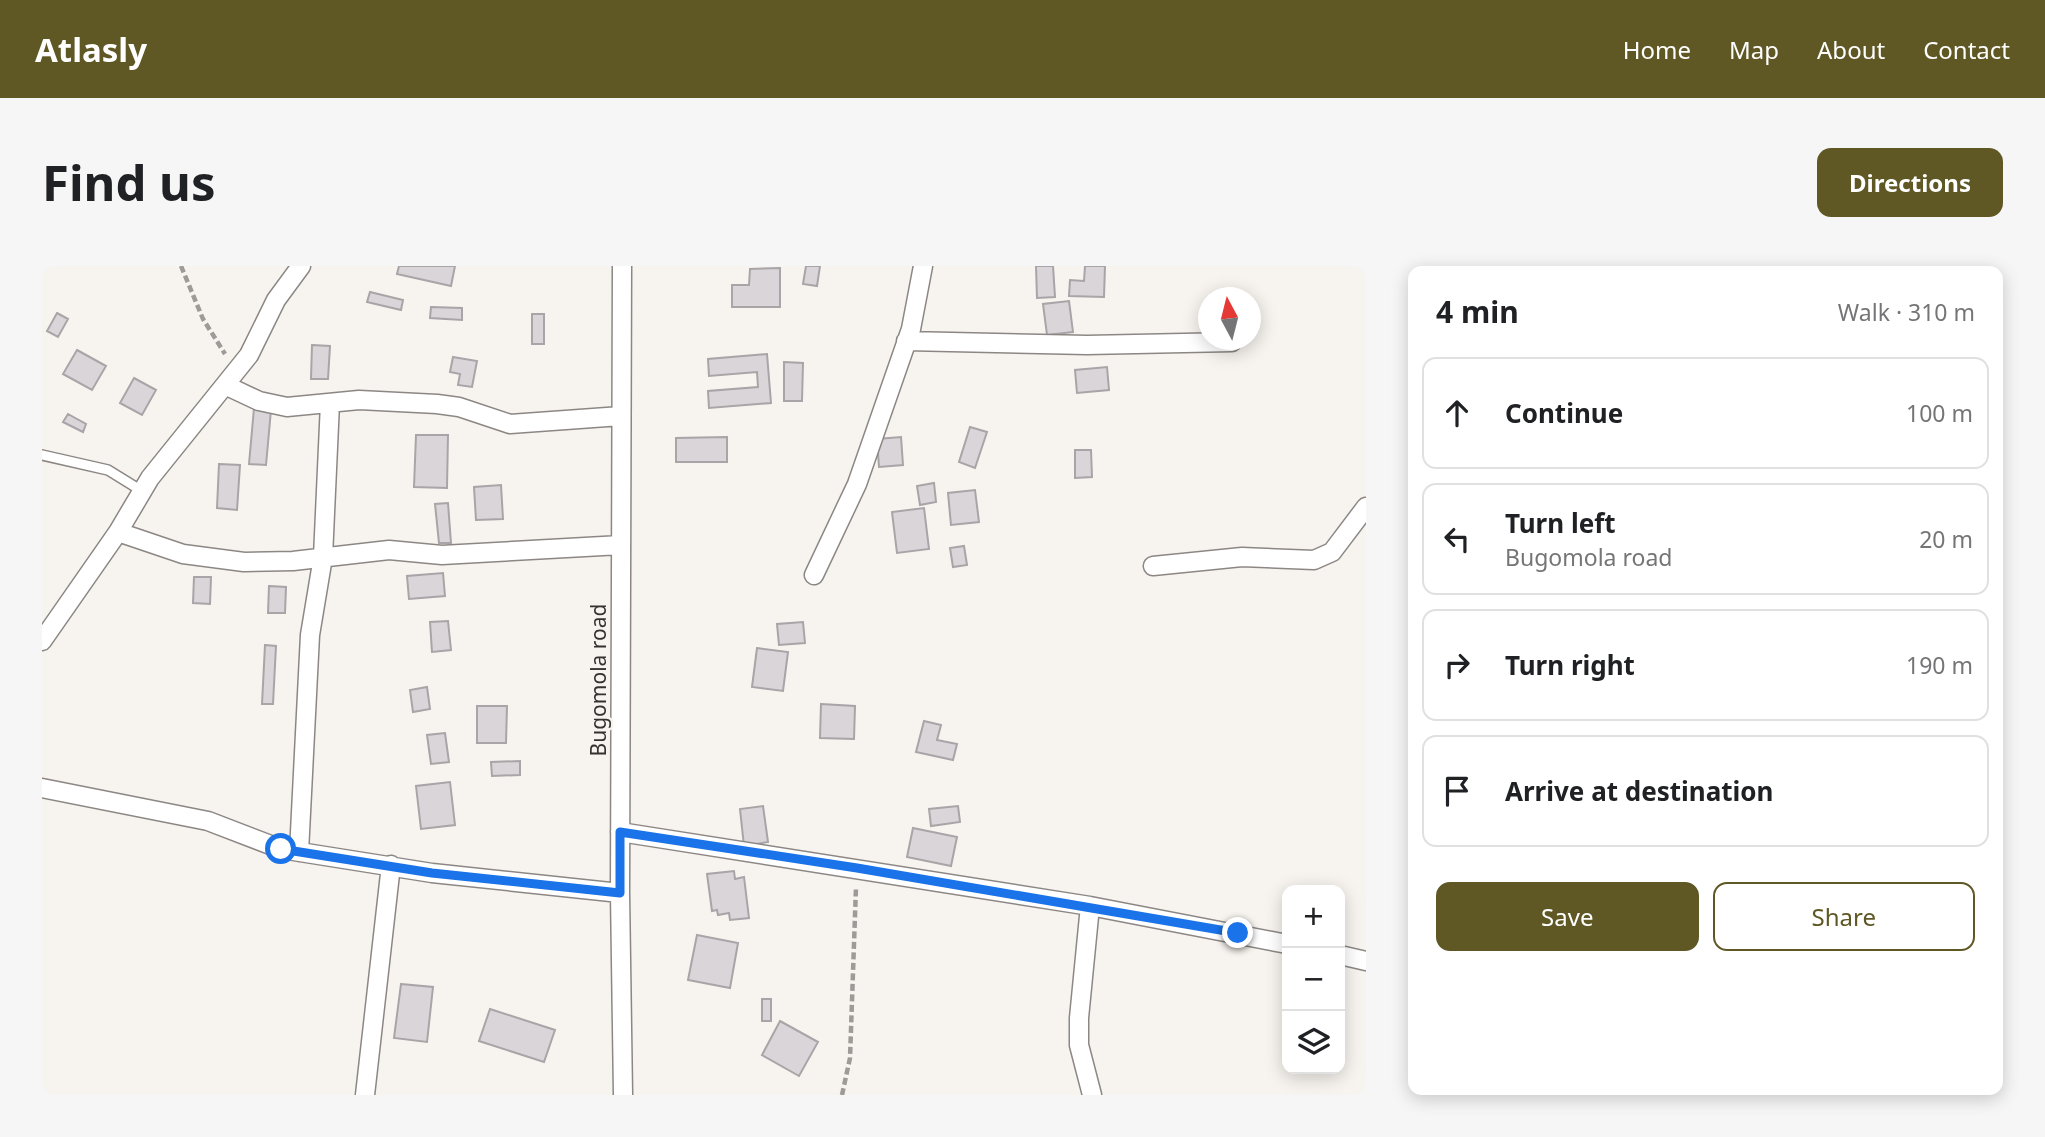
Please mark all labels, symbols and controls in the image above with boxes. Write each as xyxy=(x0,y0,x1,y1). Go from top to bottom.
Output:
text: Atlasly xyxy=(35,27,147,72)
text: Home xyxy=(1623,33,1691,66)
text: Map xyxy=(1729,33,1779,66)
text: About xyxy=(1817,33,1885,66)
text: Contact xyxy=(1923,33,2010,66)
button: Directions xyxy=(1817,148,2003,217)
text: Find us xyxy=(42,149,216,215)
north arrow xyxy=(1198,287,1261,350)
text: 4 min xyxy=(1436,291,1519,332)
text: Walk · 310 m xyxy=(1838,296,1975,328)
icon: ahead xyxy=(1438,394,1476,432)
text: Continue xyxy=(1505,395,1623,431)
text: 100 m xyxy=(1906,397,1973,429)
text: Turn left xyxy=(1505,505,1616,541)
icon: left xyxy=(1438,520,1476,558)
text: 20 m xyxy=(1919,523,1973,555)
text: Bugomola road xyxy=(1505,541,1672,573)
street label: Bugomola road xyxy=(584,604,612,756)
icon: right xyxy=(1438,646,1476,684)
text: Turn right xyxy=(1505,647,1635,683)
text: 190 m xyxy=(1906,649,1973,681)
icon: arrive xyxy=(1438,772,1476,810)
text: Arrive at destination xyxy=(1505,773,1774,809)
route start xyxy=(265,833,296,864)
button: Save xyxy=(1436,882,1699,951)
button: Share xyxy=(1713,882,1975,951)
map controls xyxy=(1282,885,1345,1074)
button: + xyxy=(1282,885,1345,948)
route end xyxy=(1222,917,1253,948)
button: − xyxy=(1282,948,1345,1011)
button: layers xyxy=(1282,1011,1345,1074)

